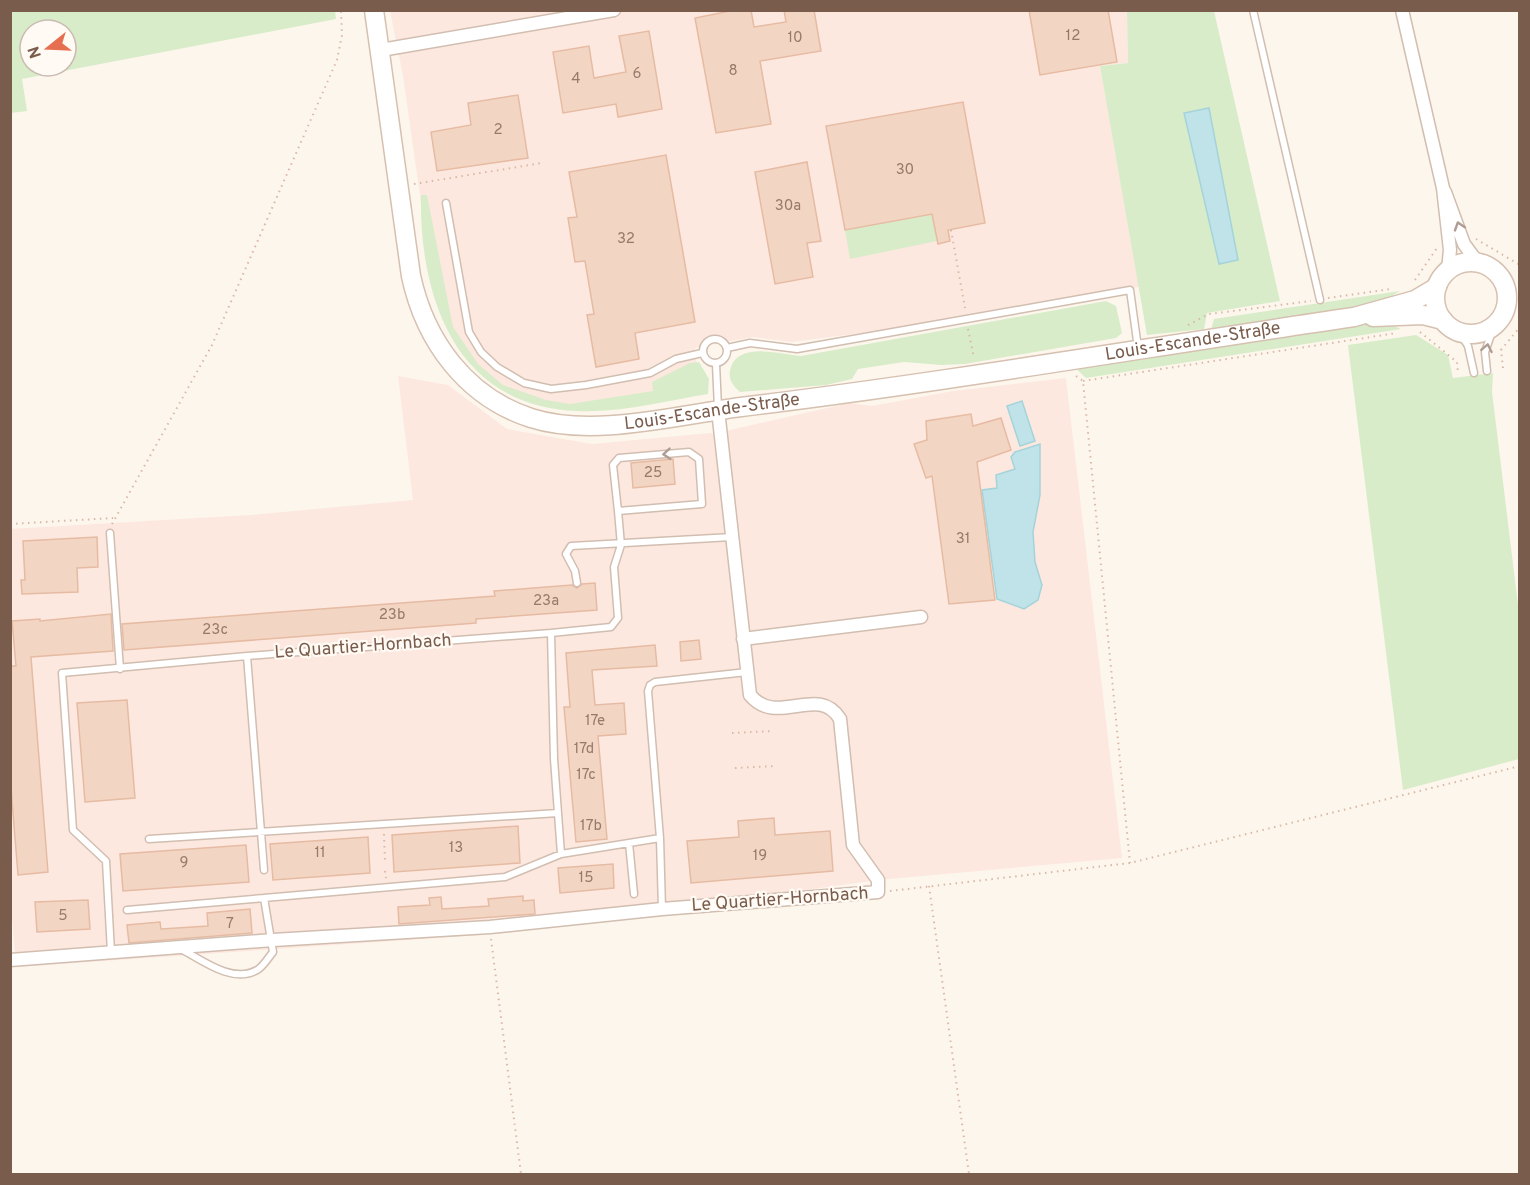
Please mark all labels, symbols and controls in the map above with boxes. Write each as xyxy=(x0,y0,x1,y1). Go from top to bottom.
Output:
north arrow xyxy=(18,18,78,78)
house number: 12 xyxy=(1066,27,1080,46)
house number: 10 xyxy=(787,29,803,48)
text: N xyxy=(24,43,47,61)
house number: 8 xyxy=(728,62,738,81)
house number: 6 xyxy=(633,65,642,84)
house number: 4 xyxy=(571,70,581,89)
house number: 2 xyxy=(493,121,503,140)
house number: 30 xyxy=(896,161,914,180)
house number: 30a xyxy=(775,197,801,216)
one-way arrow xyxy=(1454,221,1466,232)
house number: 32 xyxy=(617,230,635,249)
street label: Louis-Escande-Straße xyxy=(1103,317,1282,366)
one-way arrow xyxy=(1480,343,1493,353)
street label: Louis-Escande-Straße xyxy=(623,388,801,436)
one-way arrow xyxy=(662,447,671,460)
house number: 25 xyxy=(644,464,662,483)
house number: 31 xyxy=(956,530,970,549)
house number: 23a xyxy=(533,592,559,611)
house number: 23b xyxy=(379,606,405,625)
house number: 23c xyxy=(202,621,228,640)
street label: Le Quartier-Hornbach xyxy=(274,629,452,665)
house number: 17e xyxy=(585,712,605,731)
house number: 17d xyxy=(574,740,594,759)
house number: 17c xyxy=(576,766,596,785)
house number: 17b xyxy=(580,817,602,836)
house number: 13 xyxy=(449,839,463,858)
house number: 11 xyxy=(314,844,326,863)
house number: 19 xyxy=(753,847,767,866)
house number: 9 xyxy=(180,854,188,873)
house number: 15 xyxy=(579,869,593,888)
street label: Le Quartier-Hornbach xyxy=(691,882,869,918)
house number: 5 xyxy=(58,907,68,926)
house number: 7 xyxy=(226,915,234,934)

